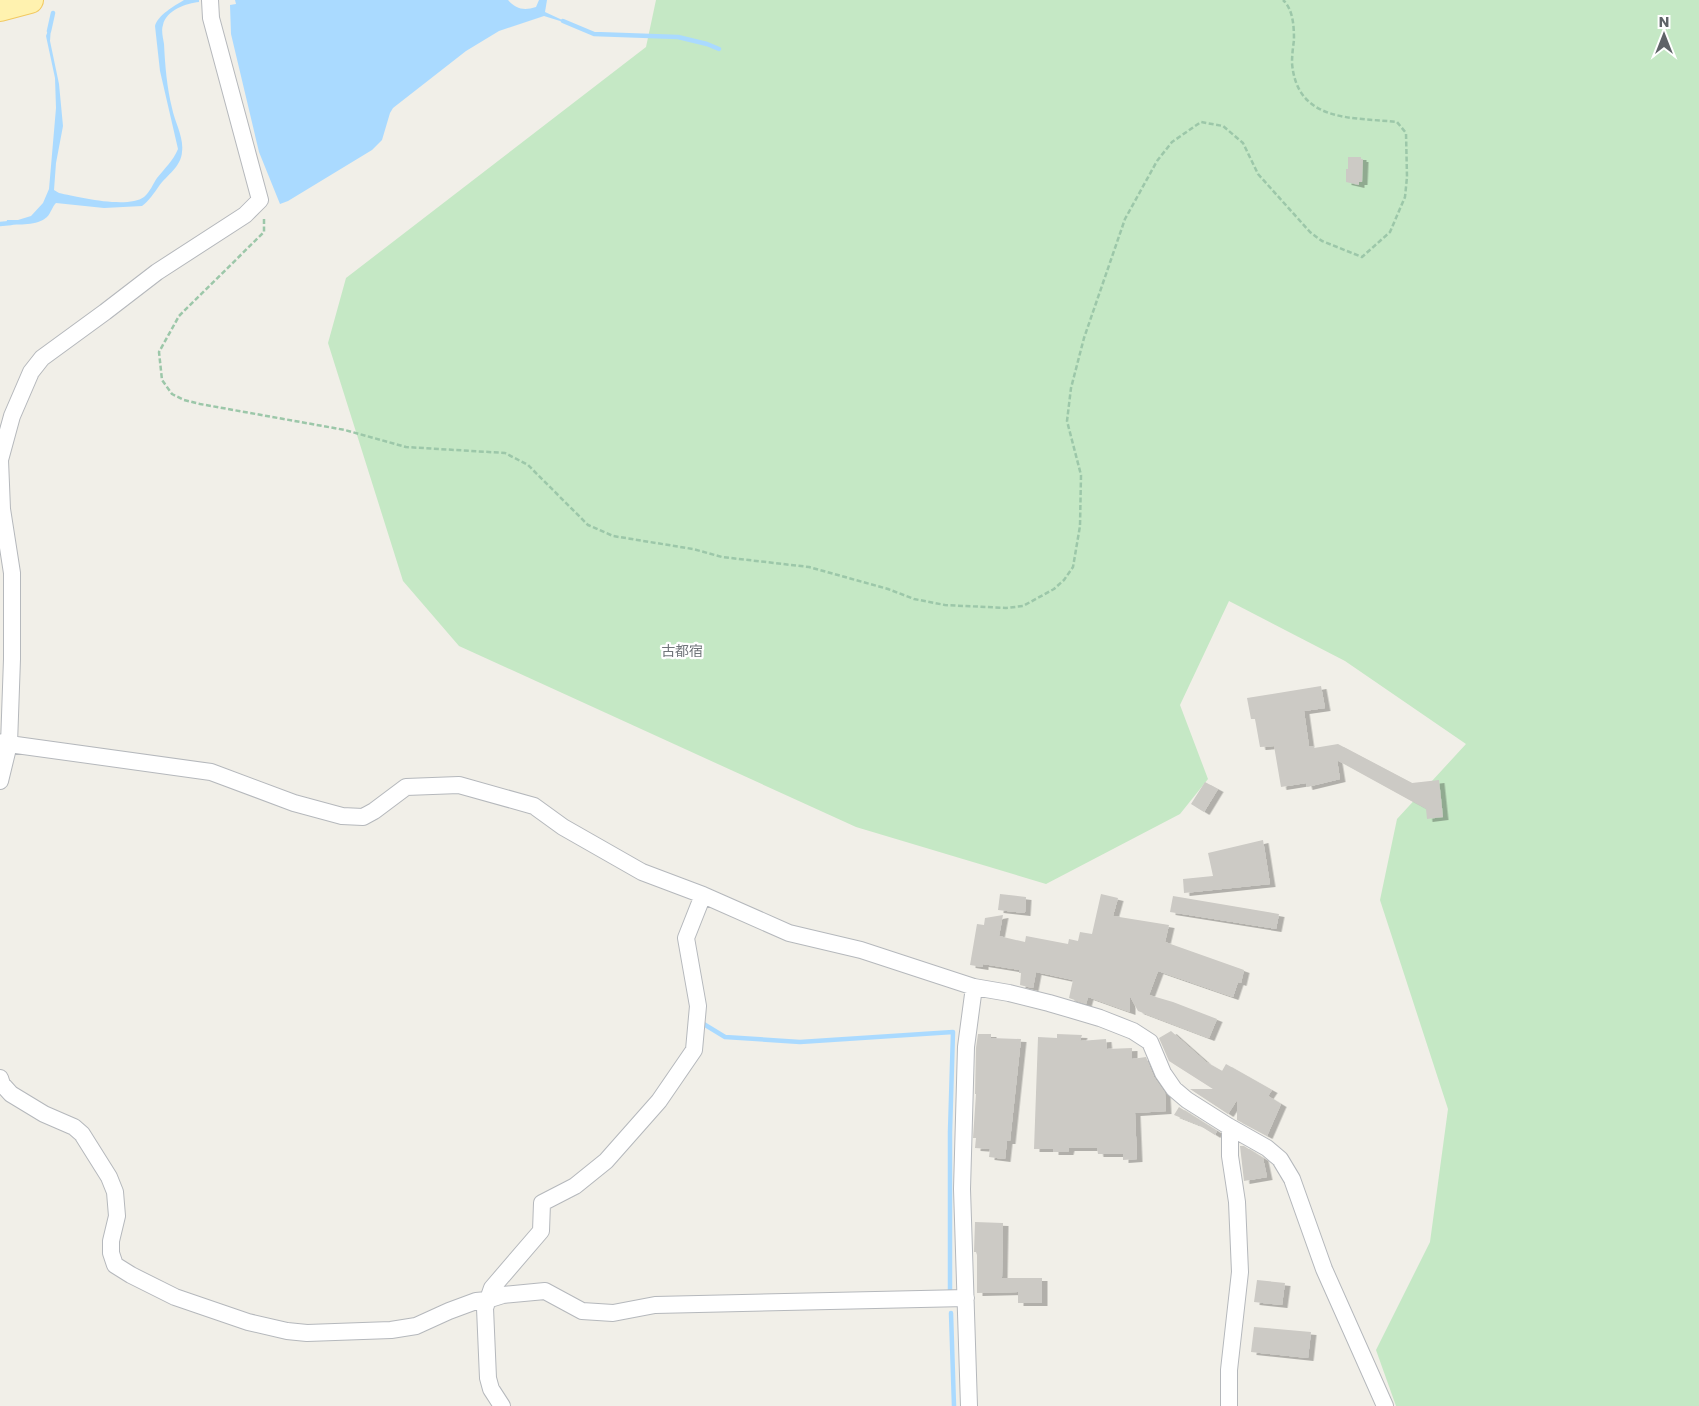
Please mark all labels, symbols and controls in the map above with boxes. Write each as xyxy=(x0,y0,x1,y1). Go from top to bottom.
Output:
north arrow xyxy=(1639,10,1689,60)
text: N xyxy=(1659,12,1669,32)
district label: 古都宿 xyxy=(661,641,703,661)

